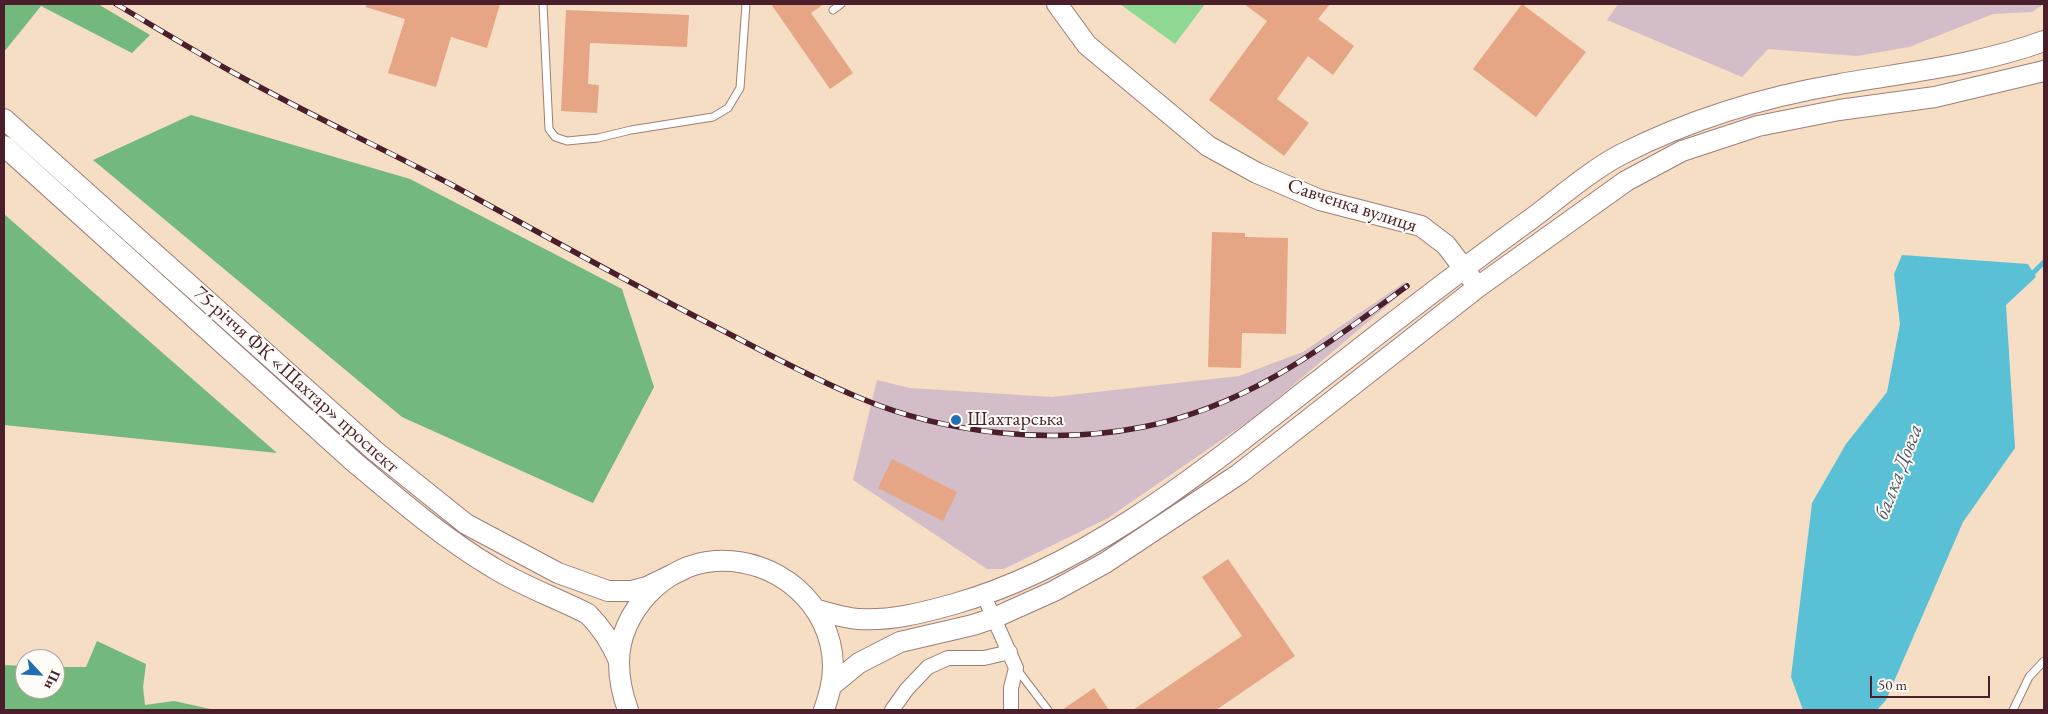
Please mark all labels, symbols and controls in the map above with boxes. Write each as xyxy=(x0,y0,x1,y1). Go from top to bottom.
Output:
street label: Савченка вулиця xyxy=(1284,174,1420,238)
street label: 75-річчя ФК «Шахтар» проспект xyxy=(188,281,404,479)
place label: Шахтарська xyxy=(967,408,1064,432)
marker: Шахтарська xyxy=(949,413,963,427)
water label: балка Довга xyxy=(1869,421,1929,523)
north arrow xyxy=(15,649,65,699)
scale bar xyxy=(1873,666,1993,698)
text: Пн xyxy=(40,667,65,692)
text: 50 m xyxy=(1878,675,1907,694)

